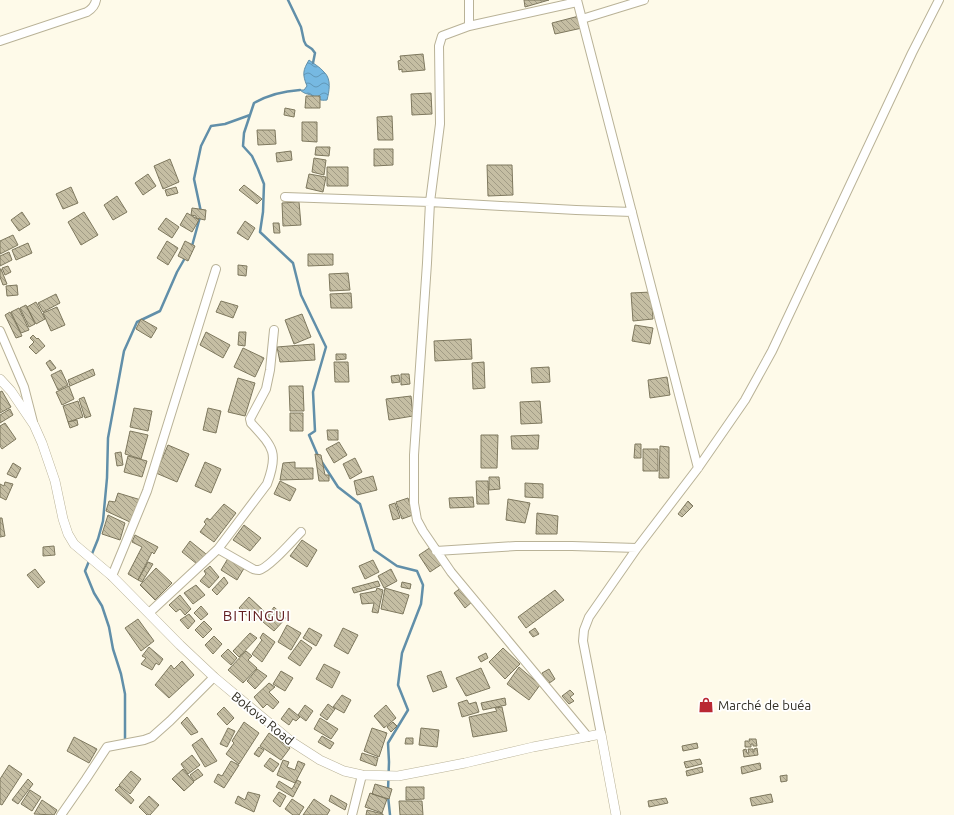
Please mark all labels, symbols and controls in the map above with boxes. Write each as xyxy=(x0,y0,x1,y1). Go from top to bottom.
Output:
district label: BITINGUI xyxy=(223,607,291,624)
street label: Bokova Road xyxy=(229,689,297,747)
shop icon: Marché de buéa xyxy=(697,696,715,714)
place label: Marché de buéa xyxy=(718,698,811,712)

